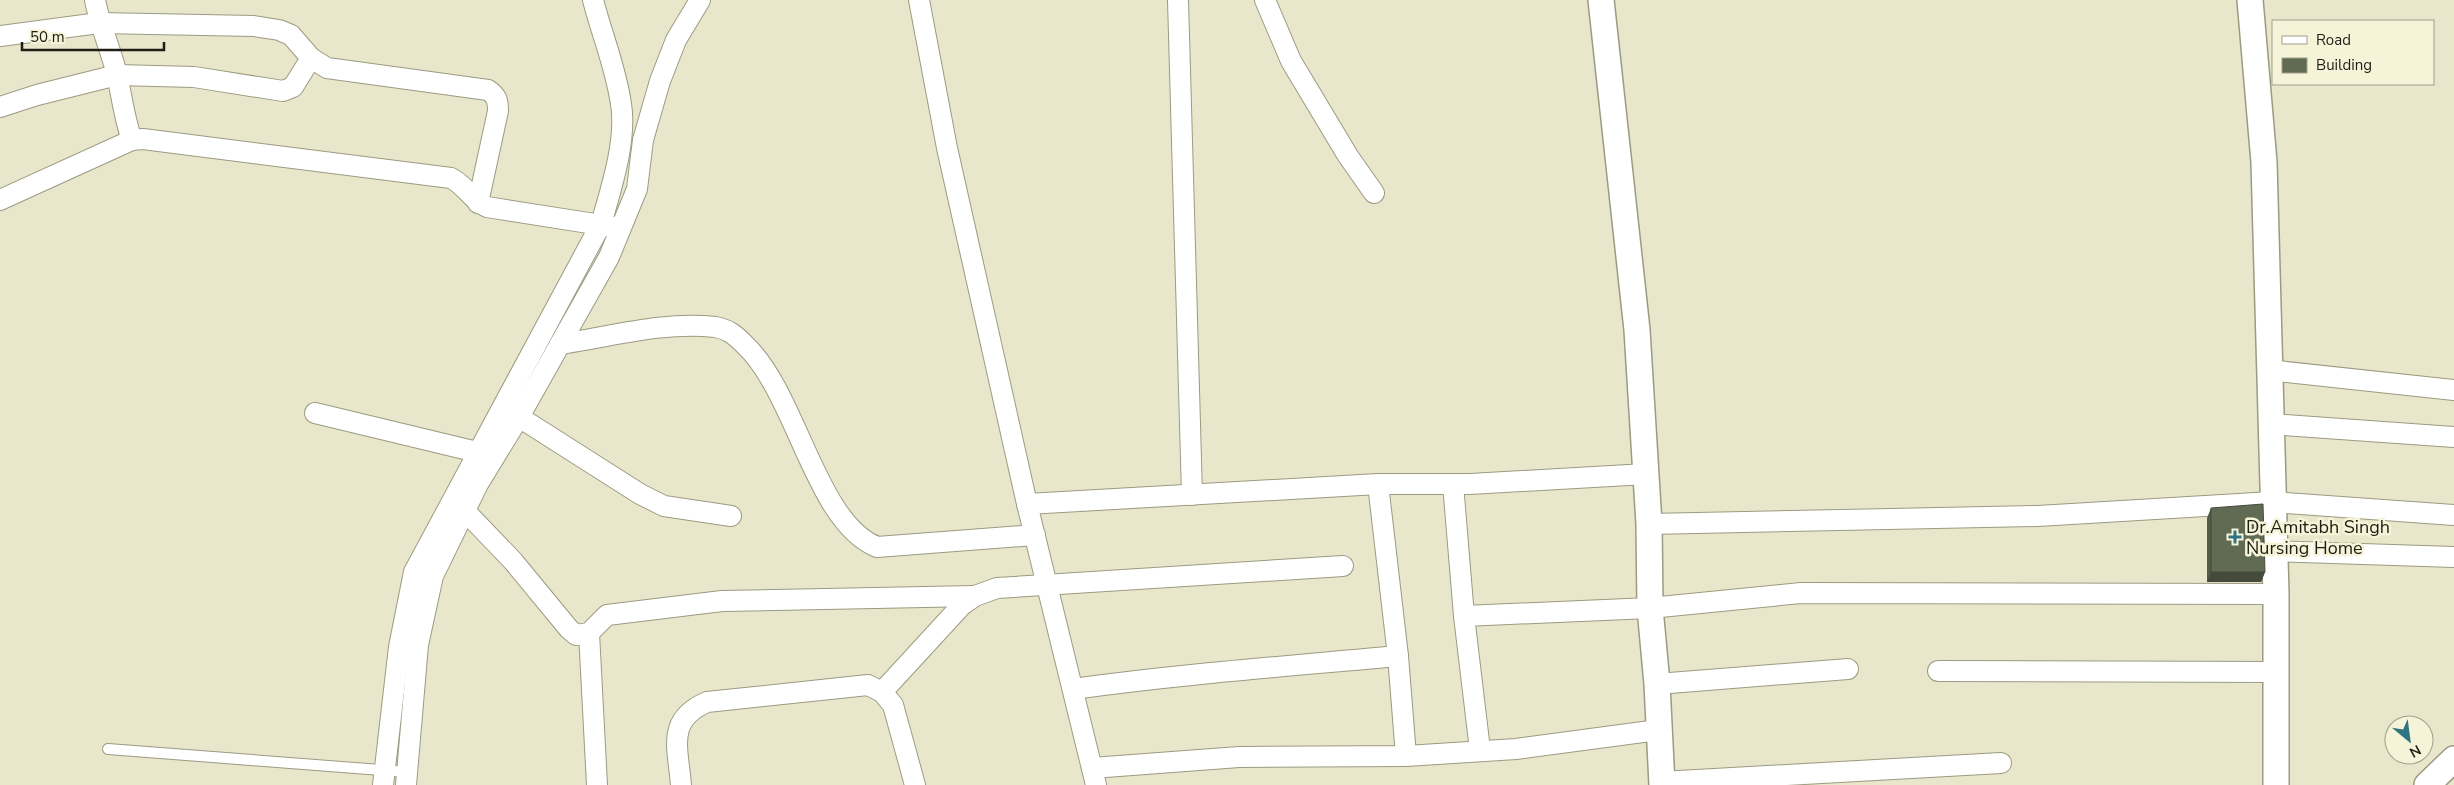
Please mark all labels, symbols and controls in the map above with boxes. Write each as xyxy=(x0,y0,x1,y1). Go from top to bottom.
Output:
scale bar xyxy=(22,20,165,52)
legend xyxy=(2272,20,2434,85)
text: 50 m xyxy=(30,27,65,47)
text: Road xyxy=(2316,30,2351,50)
text: Building xyxy=(2316,55,2372,75)
place label: Dr.Amitabh Singh Nursing Home xyxy=(2246,515,2390,560)
marker: Dr.Amitabh Singh Nursing Home xyxy=(2228,530,2242,544)
north arrow xyxy=(2384,715,2434,765)
text: N xyxy=(2406,740,2424,762)

